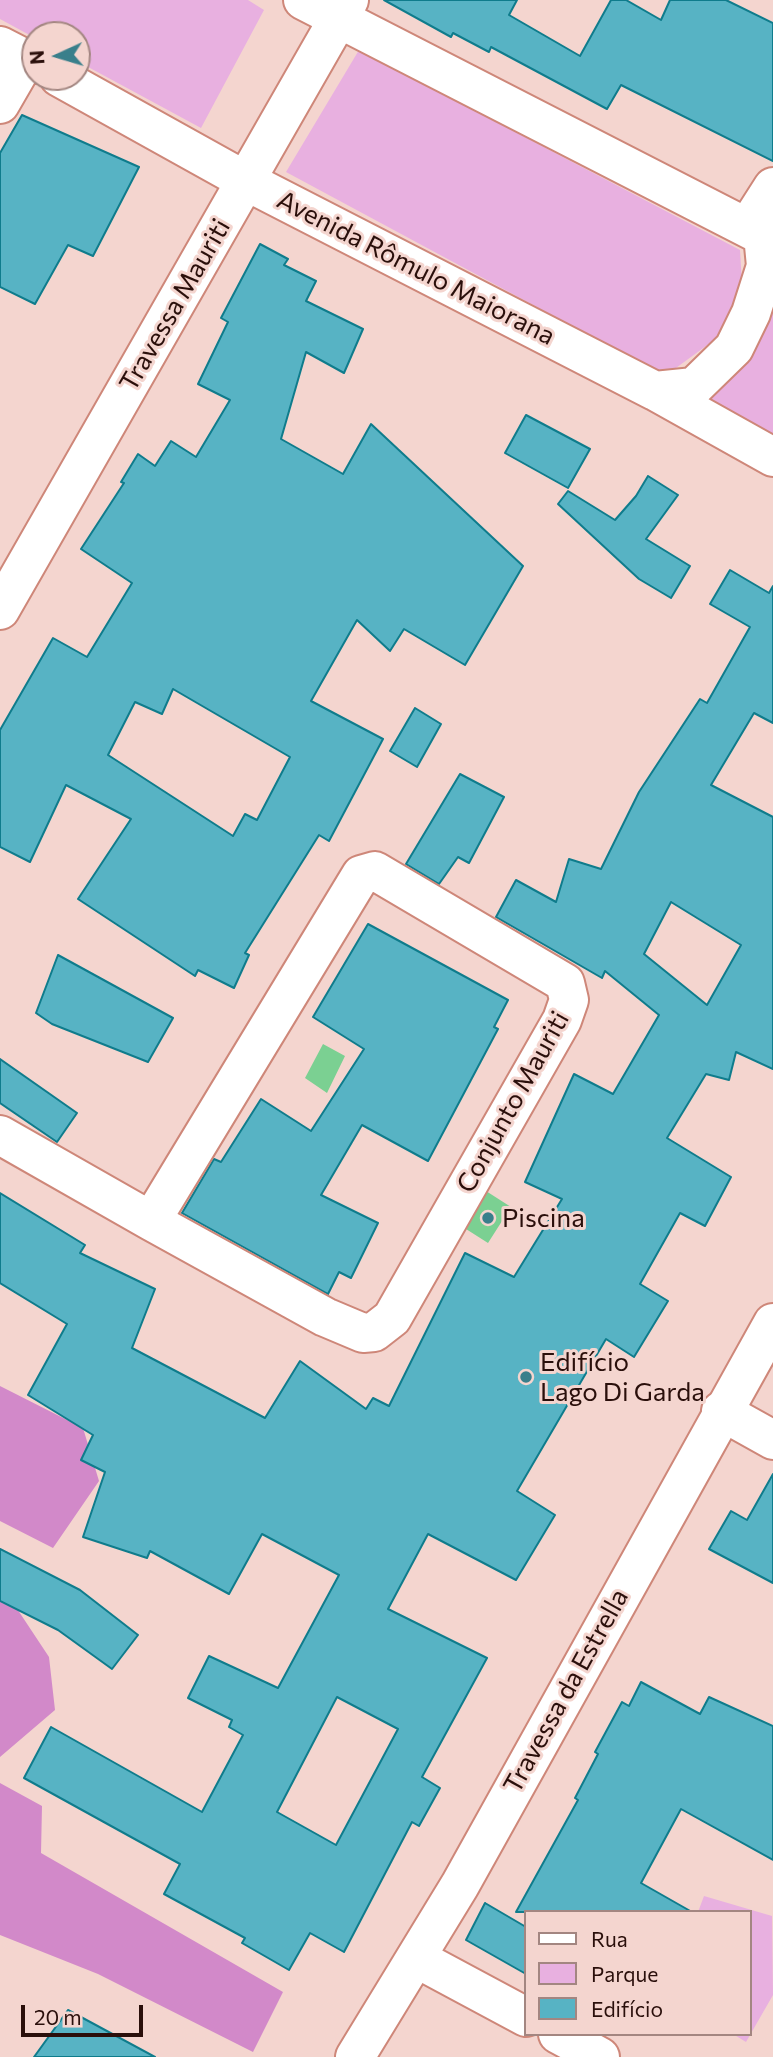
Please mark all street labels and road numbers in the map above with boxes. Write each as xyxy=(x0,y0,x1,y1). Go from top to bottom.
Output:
street label: Avenida Rômulo Maiorana xyxy=(272,184,560,352)
street label: Travessa Mauriti xyxy=(113,213,237,397)
street label: Conjunto Mauriti xyxy=(450,1006,576,1198)
street label: Travessa da Estrella xyxy=(497,1583,635,1799)

